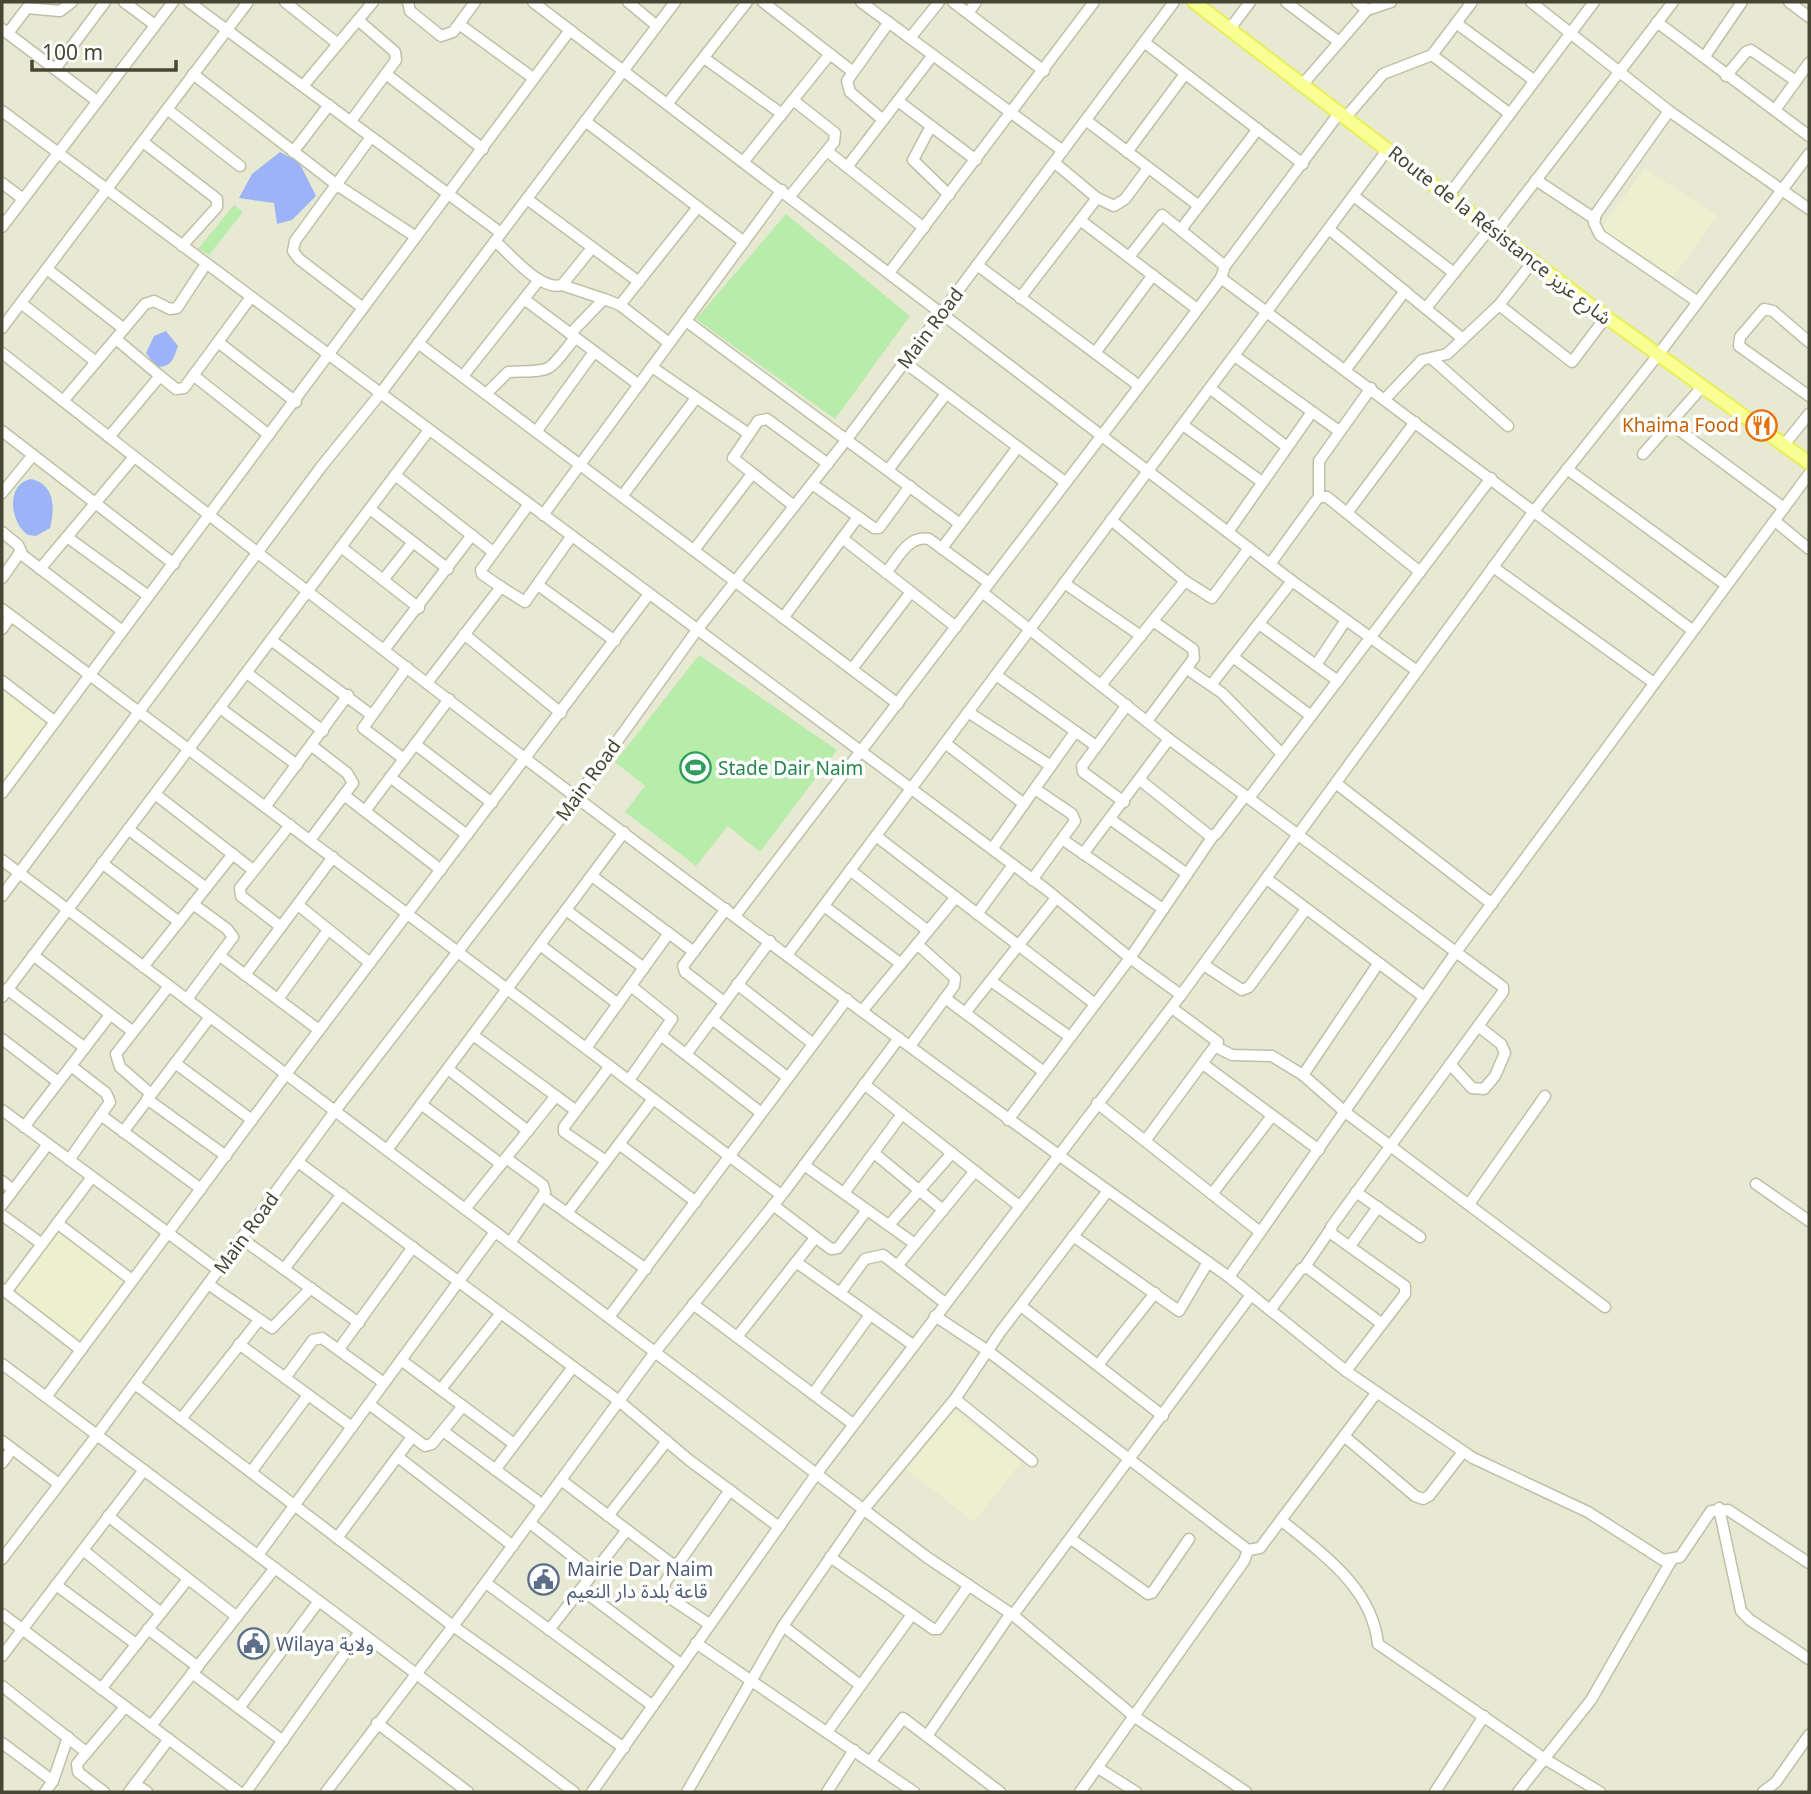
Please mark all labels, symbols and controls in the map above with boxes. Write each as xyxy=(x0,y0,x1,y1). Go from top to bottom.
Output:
scale bar xyxy=(32,28,175,72)
text: 100 m xyxy=(42,38,103,66)
street label: Route de la Résistance شارع عزيز xyxy=(1382,140,1617,331)
street label: Main Road xyxy=(891,282,969,374)
restaurant icon: Khaima Food xyxy=(1745,408,1779,442)
place label: Khaima Food xyxy=(1622,412,1739,438)
street label: Main Road xyxy=(550,734,626,826)
sports icon: Stade Dair Naim xyxy=(678,751,712,785)
place label: Stade Dair Naim xyxy=(718,755,863,781)
street label: Main Road xyxy=(208,1187,284,1279)
place label: Mairie Dar Naim قاعة بلدة دار النعيم xyxy=(567,1556,713,1606)
public building icon: Mairie Dar Naim قاعة بلدة دار النعيم xyxy=(527,1563,561,1597)
public building icon: Wilaya ولاية xyxy=(236,1627,270,1661)
place label: Wilaya ولاية xyxy=(276,1631,374,1657)

